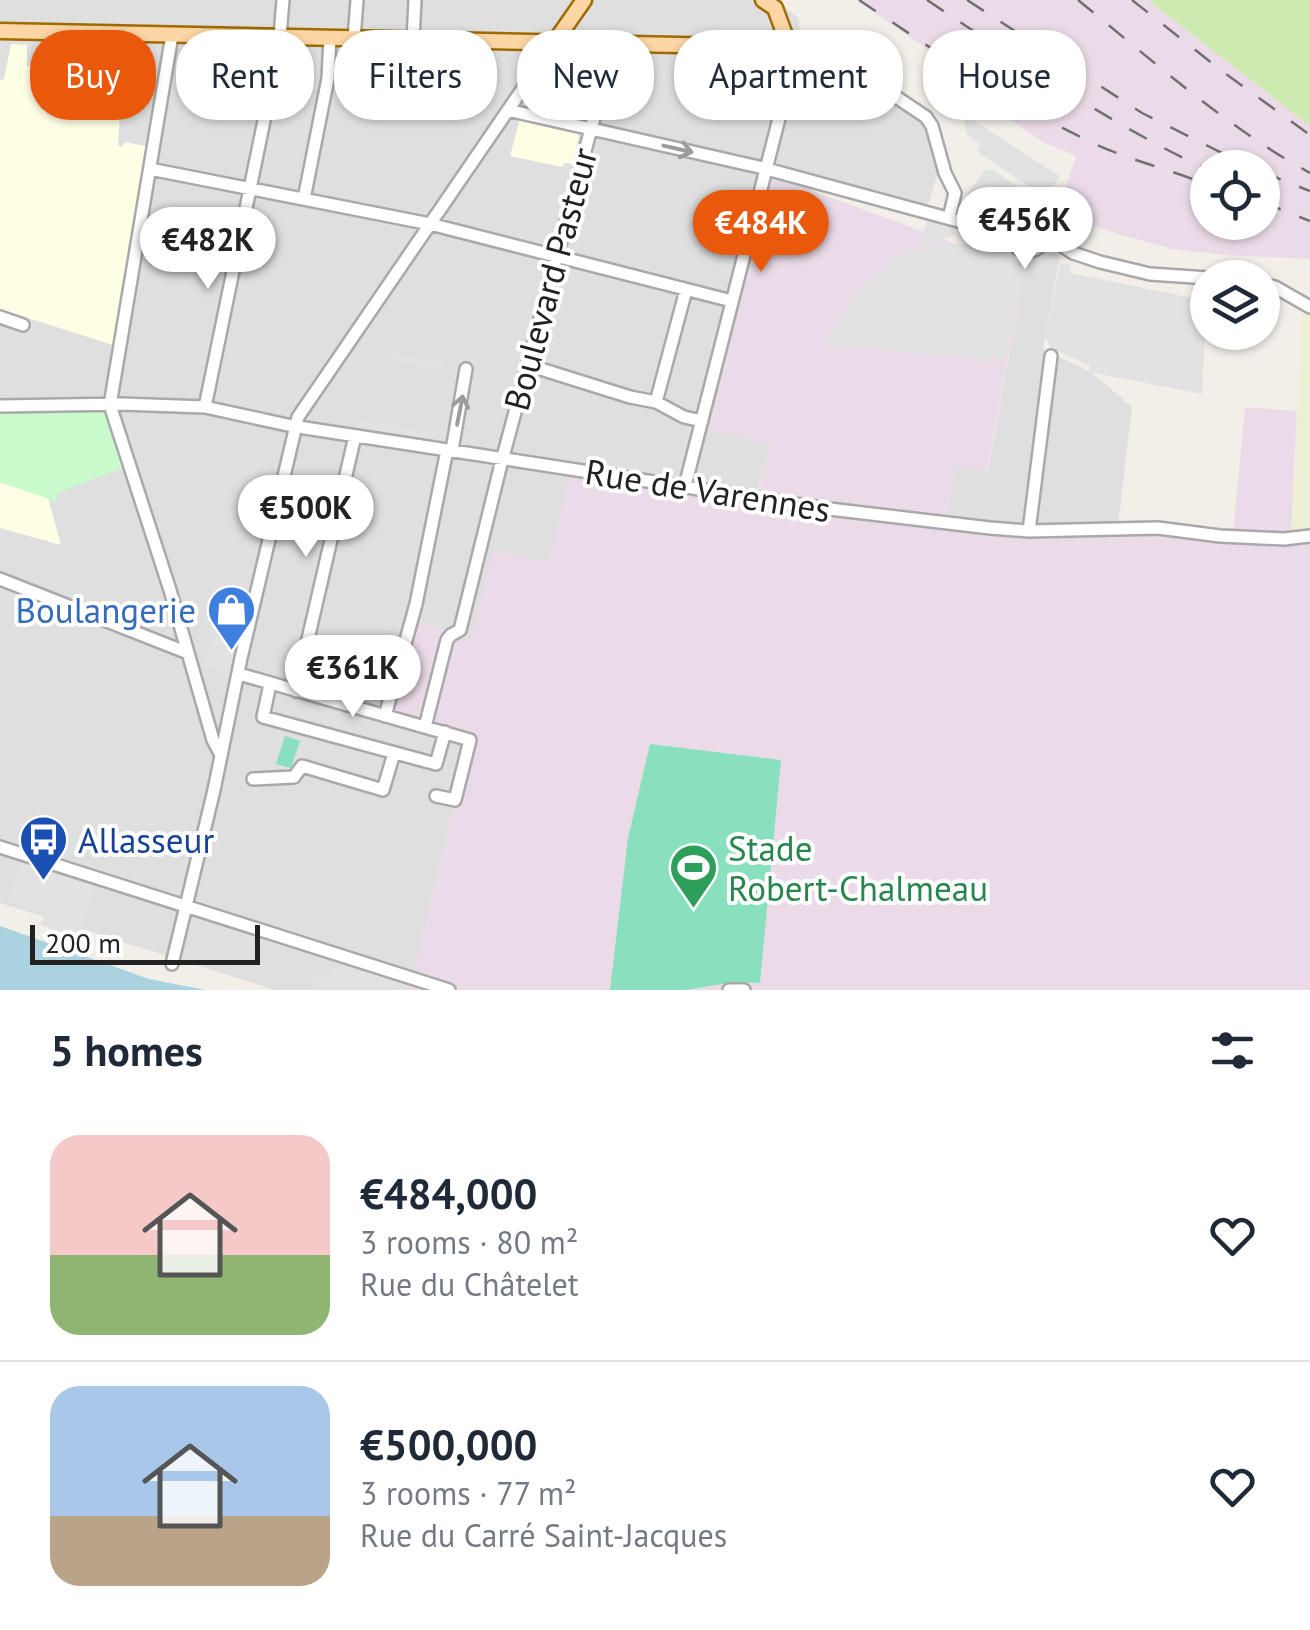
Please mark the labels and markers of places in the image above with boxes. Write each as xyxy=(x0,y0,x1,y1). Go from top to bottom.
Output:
pin: €456K xyxy=(955,187,1095,272)
pin: €484K xyxy=(691,190,831,275)
pin: €482K xyxy=(138,207,278,292)
pin: €500K xyxy=(236,475,376,560)
shop icon: Boulangerie xyxy=(205,584,257,652)
place label: Boulangerie xyxy=(16,587,196,633)
pin: €361K xyxy=(283,635,423,720)
bus stop icon: Allasseur xyxy=(17,814,69,882)
place label: Allasseur xyxy=(78,817,214,863)
place label: Stade Robert-Chalmeau xyxy=(728,825,988,911)
sports icon: Stade Robert-Chalmeau xyxy=(667,842,719,910)

